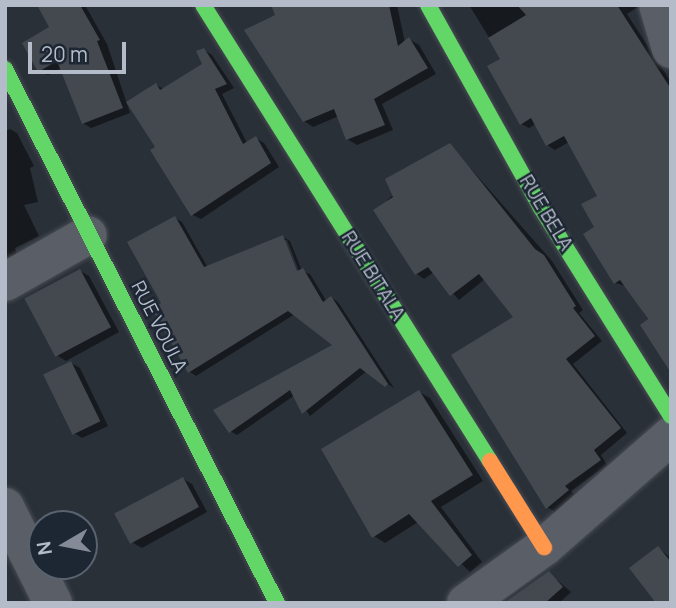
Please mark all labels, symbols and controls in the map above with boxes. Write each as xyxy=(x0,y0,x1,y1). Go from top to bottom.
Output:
scale bar xyxy=(32,28,130,72)
text: 20 m xyxy=(41,40,88,68)
street label: RUE BELA xyxy=(515,171,577,255)
street label: RUE BITALA xyxy=(337,227,409,325)
street label: RUE VOULA xyxy=(126,277,192,377)
north arrow xyxy=(28,510,98,580)
text: N xyxy=(30,539,58,557)

